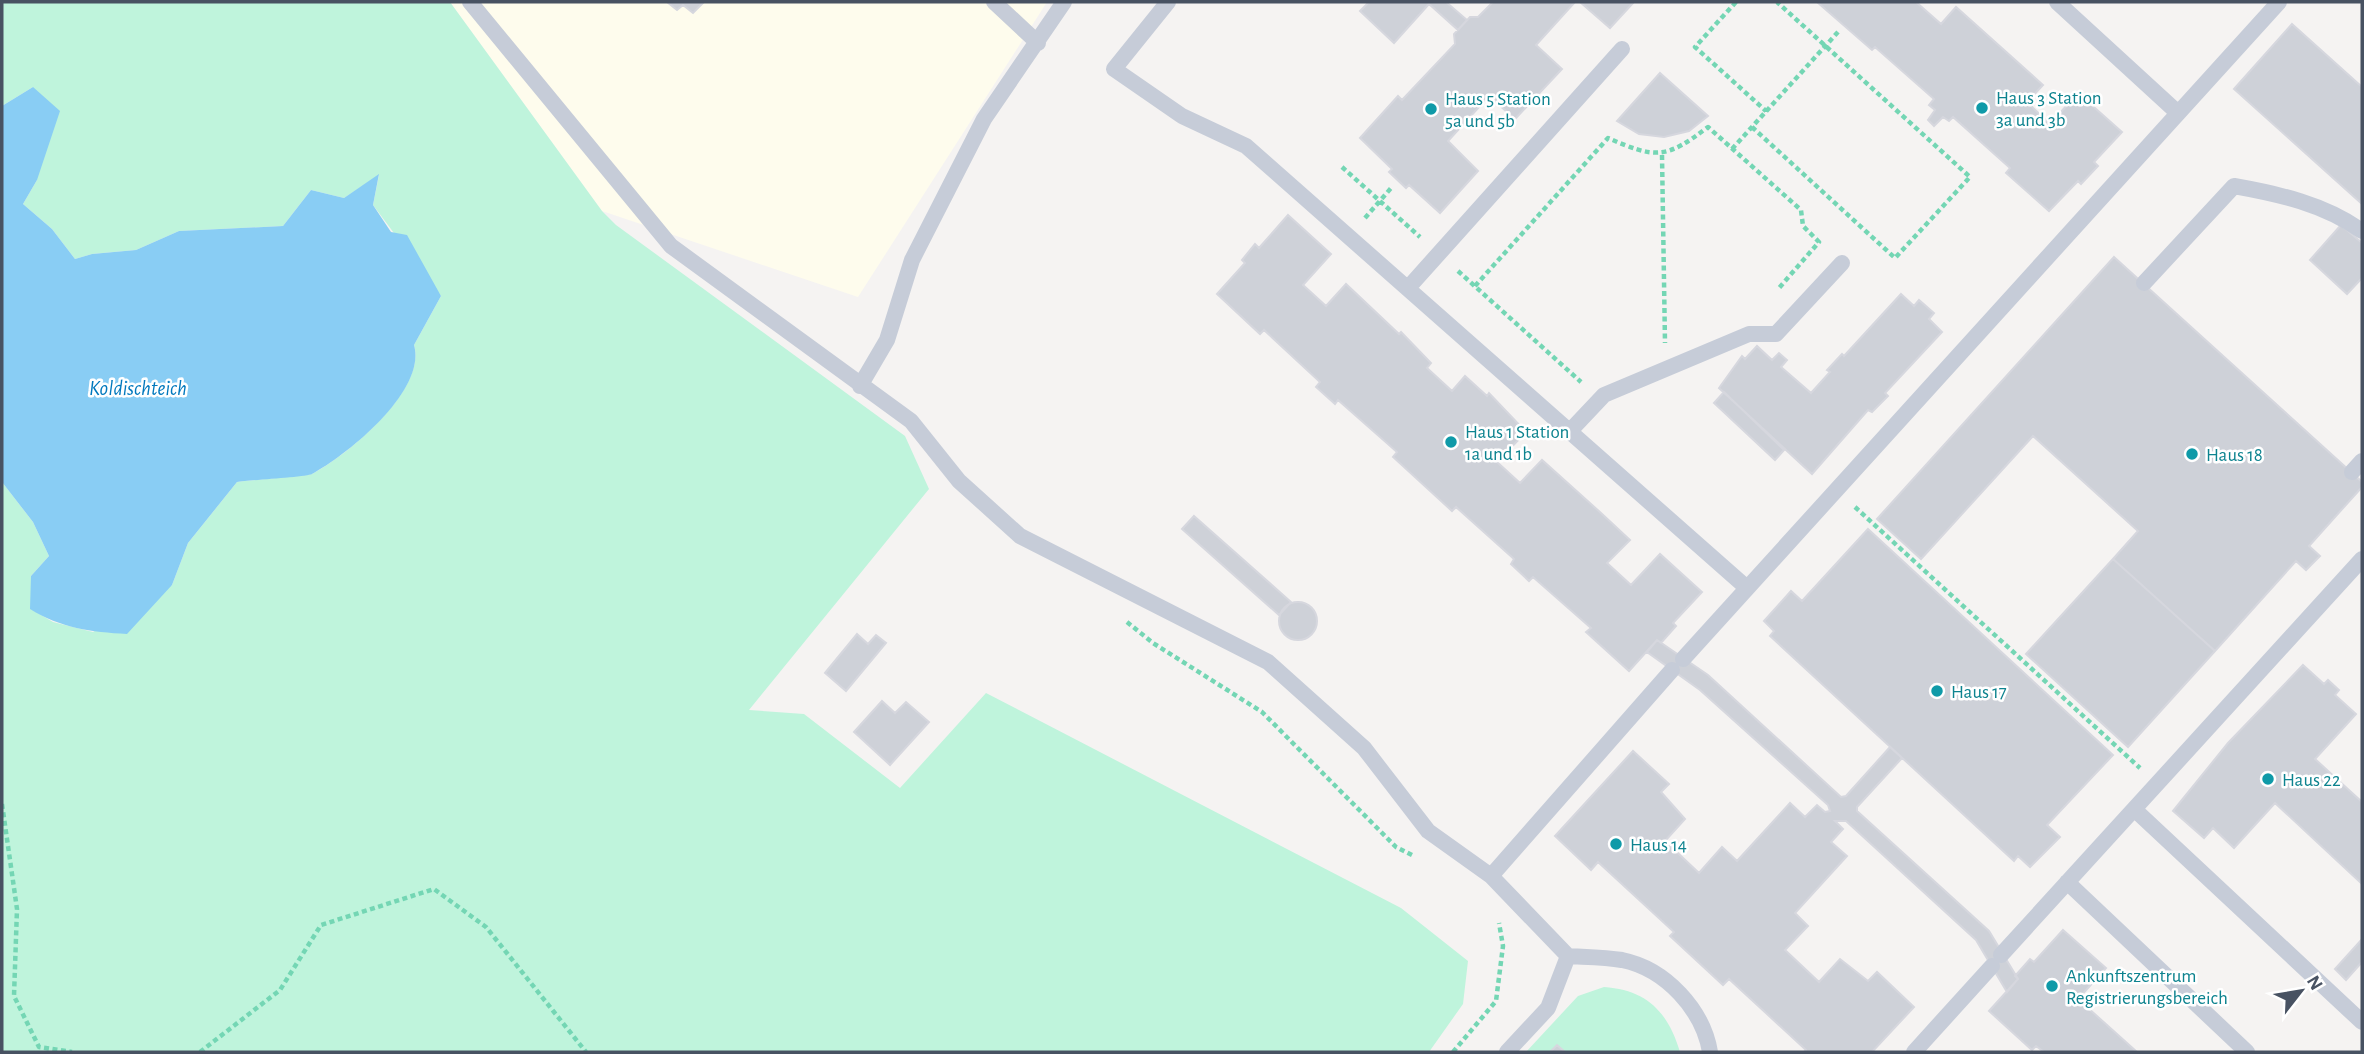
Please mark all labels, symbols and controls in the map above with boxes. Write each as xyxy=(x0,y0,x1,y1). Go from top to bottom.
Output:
place label: Haus 3 Station 3a und 3b xyxy=(1996,89,2102,130)
place label: Haus 5 Station 5a und 5b xyxy=(1445,90,1551,131)
marker: Haus 3 Station 3a und 3b xyxy=(1974,100,1990,116)
marker: Haus 5 Station 5a und 5b xyxy=(1423,101,1439,117)
water label: Koldischteich xyxy=(89,378,187,399)
place label: Haus 1 Station 1a und 1b xyxy=(1465,423,1569,464)
marker: Haus 1 Station 1a und 1b xyxy=(1443,434,1459,450)
marker: Haus 18 xyxy=(2184,446,2200,462)
place label: Haus 18 xyxy=(2206,446,2263,465)
marker: Haus 17 xyxy=(1929,683,1945,699)
place label: Haus 17 xyxy=(1951,683,2007,702)
marker: Haus 22 xyxy=(2260,771,2276,787)
place label: Haus 22 xyxy=(2282,771,2341,790)
marker: Haus 14 xyxy=(1608,836,1624,852)
place label: Haus 14 xyxy=(1630,836,1687,855)
north arrow xyxy=(2266,956,2336,1026)
place label: Ankunftszentrum Registrierungsbereich xyxy=(2066,967,2228,1008)
text: N xyxy=(2303,972,2326,994)
marker: Ankunftszentrum Registrierungsbereich xyxy=(2044,978,2060,994)

